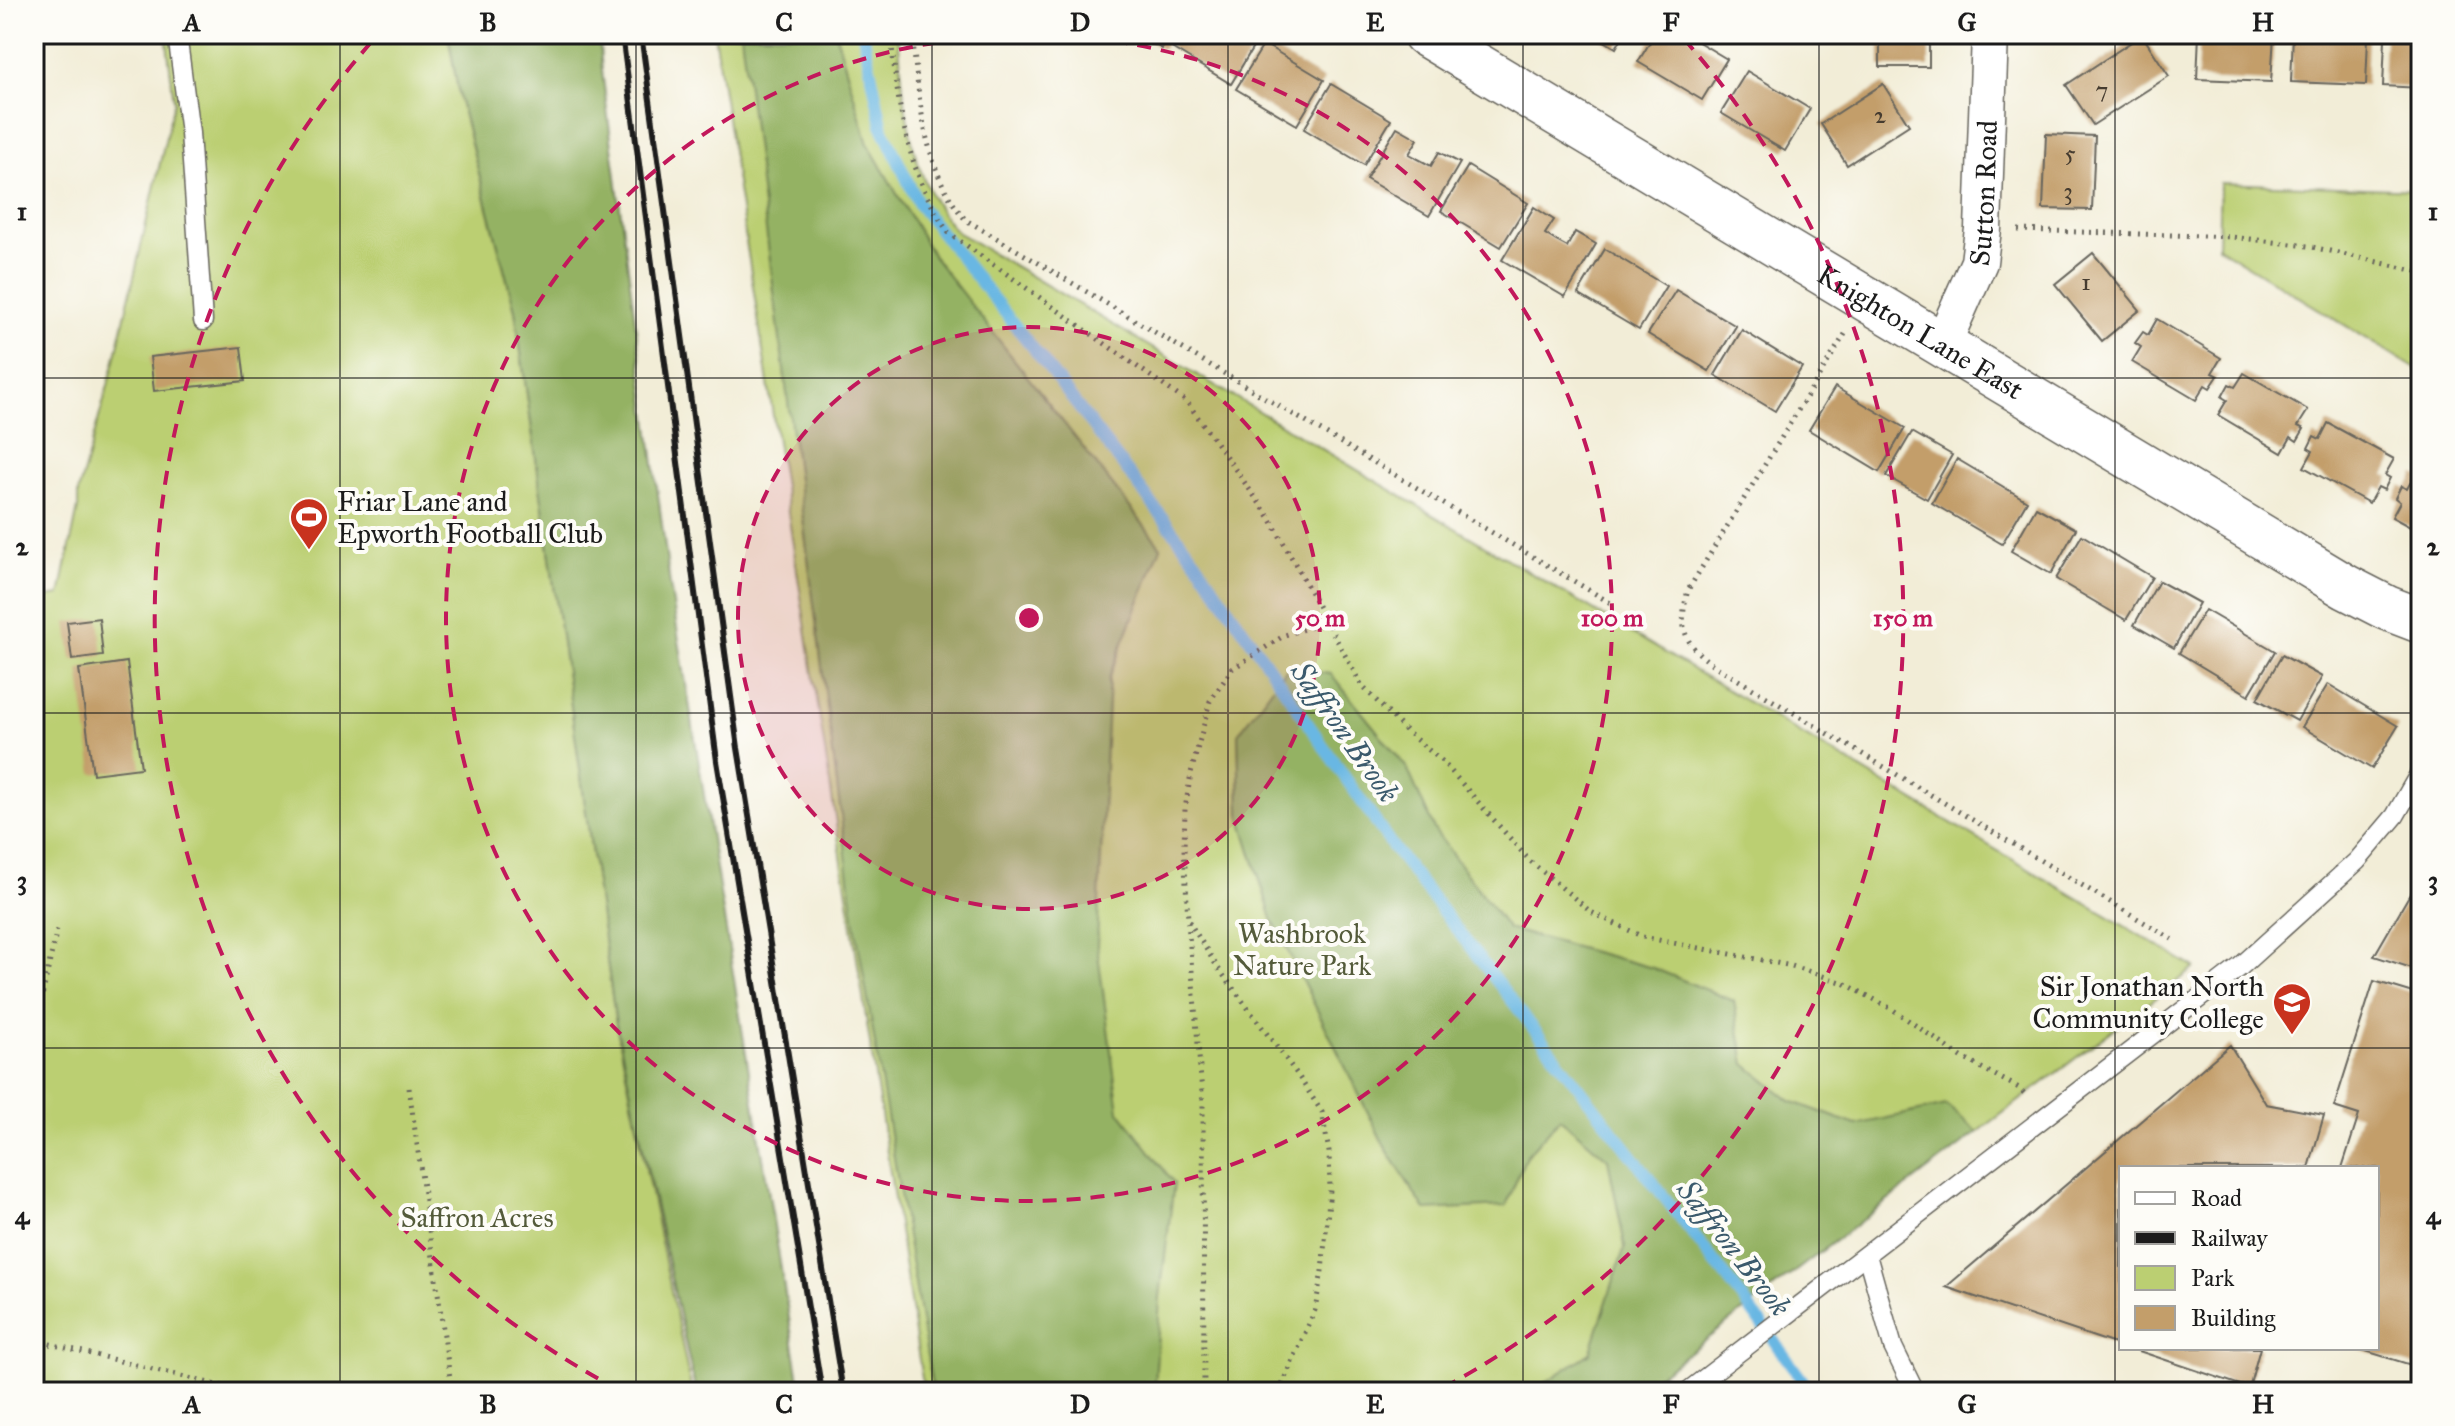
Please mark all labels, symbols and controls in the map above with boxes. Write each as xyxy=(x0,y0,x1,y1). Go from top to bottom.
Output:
text: A xyxy=(181,6,201,38)
text: B xyxy=(479,6,497,38)
text: C xyxy=(775,6,793,38)
text: D xyxy=(1070,6,1090,38)
text: E xyxy=(1366,6,1385,38)
text: F xyxy=(1663,6,1680,38)
text: G xyxy=(1957,6,1977,38)
text: H xyxy=(2252,6,2275,38)
house number: 7 xyxy=(2096,75,2108,105)
house number: 2 xyxy=(1874,100,1886,130)
street label: Sutton Road xyxy=(1961,120,2004,268)
house number: 5 xyxy=(2064,138,2076,168)
house number: 3 xyxy=(2063,176,2073,206)
text: 1 xyxy=(17,195,27,227)
text: 1 xyxy=(2428,195,2438,227)
street label: Knighton Lane East xyxy=(1811,256,2030,407)
house number: 1 xyxy=(2081,267,2091,297)
place label: Friar Lane and Epworth Football Club xyxy=(337,484,603,551)
sports icon: Friar Lane and Epworth Football Club xyxy=(288,496,330,551)
text: 2 xyxy=(16,530,30,562)
text: 2 xyxy=(2427,530,2441,562)
text: 50 m xyxy=(1295,603,1346,633)
text: 100 m xyxy=(1581,603,1644,633)
text: 150 m xyxy=(1873,603,1934,633)
centre of rings xyxy=(1015,604,1043,632)
water label: Saffron Brook xyxy=(1281,654,1407,810)
text: 3 xyxy=(17,864,27,896)
text: 3 xyxy=(2428,864,2438,896)
park label: Washbrook Nature Park xyxy=(1233,916,1371,983)
place label: Sir Jonathan North Community College xyxy=(2032,969,2264,1036)
school or university icon: Sir Jonathan North Community College xyxy=(2271,981,2313,1036)
legend xyxy=(2119,1166,2379,1350)
water label: Saffron Brook xyxy=(1667,1172,1798,1325)
text: Road xyxy=(2191,1183,2242,1213)
text: 4 xyxy=(15,1199,31,1231)
text: 4 xyxy=(2426,1199,2442,1231)
park label: Saffron Acres xyxy=(400,1200,554,1235)
text: Railway xyxy=(2191,1223,2268,1253)
text: Park xyxy=(2191,1263,2235,1293)
text: Building xyxy=(2191,1303,2276,1333)
text: A xyxy=(181,1388,201,1420)
text: B xyxy=(479,1388,497,1420)
text: C xyxy=(775,1388,793,1420)
text: D xyxy=(1070,1388,1090,1420)
text: E xyxy=(1366,1388,1385,1420)
text: F xyxy=(1663,1388,1680,1420)
text: G xyxy=(1957,1388,1977,1420)
text: H xyxy=(2252,1388,2275,1420)

